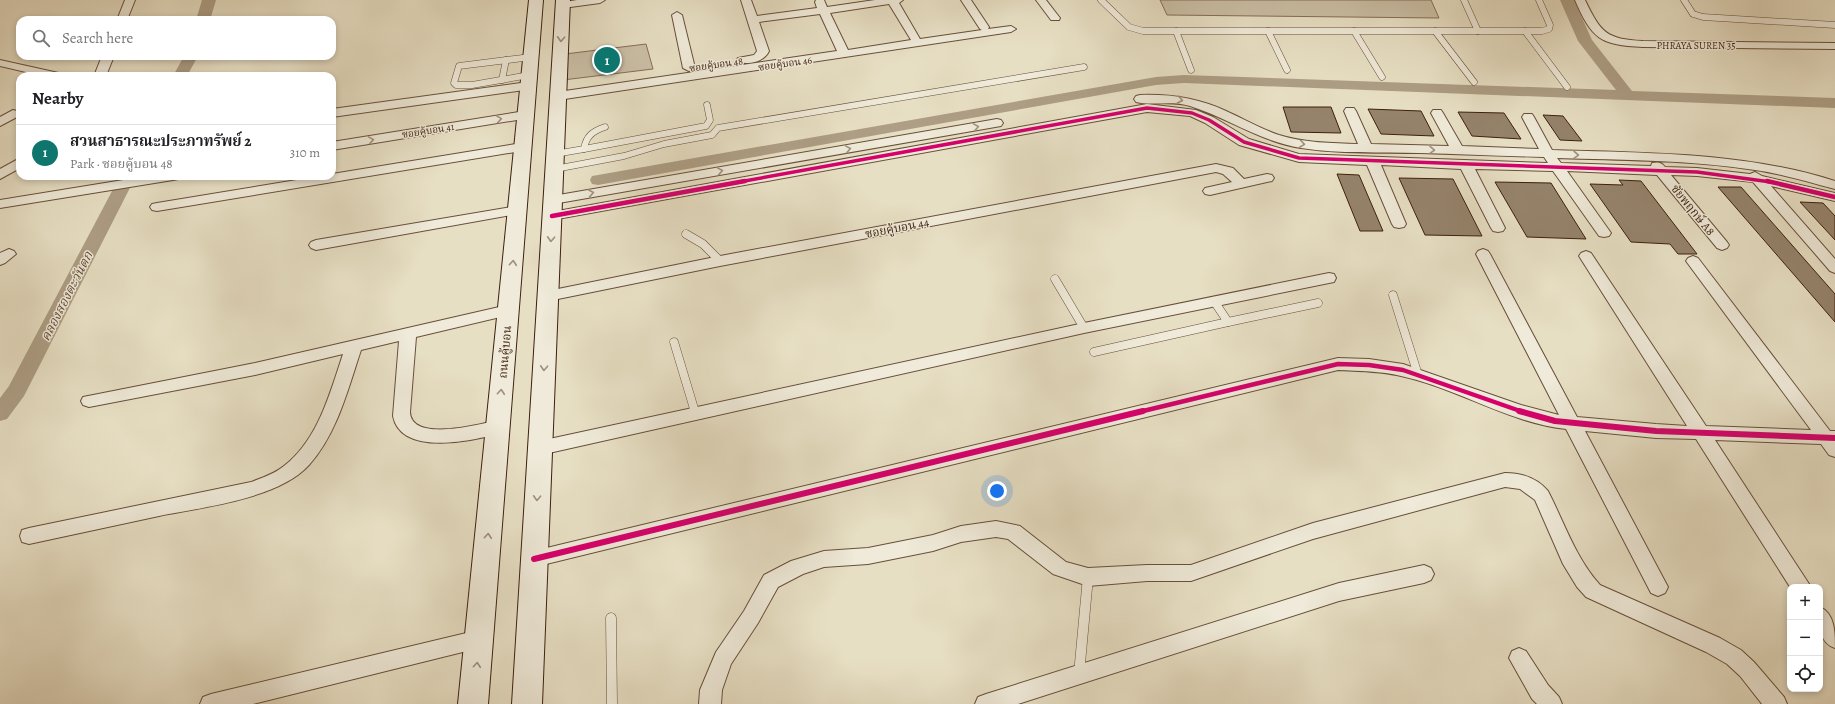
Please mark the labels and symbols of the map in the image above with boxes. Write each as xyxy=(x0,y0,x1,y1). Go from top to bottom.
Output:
one-way arrow xyxy=(557,36,565,42)
street label: PHRAYA SUREN 35 xyxy=(1656,39,1736,52)
pin: 1 xyxy=(594,45,620,75)
street label: ซอยคู้บอน 46 xyxy=(757,53,813,74)
street label: ซอยคู้บอน 48 xyxy=(688,54,744,75)
one-way arrow xyxy=(1177,95,1184,104)
one-way arrow xyxy=(496,115,502,124)
street label: ซอยคู้บอน 41 xyxy=(401,120,456,141)
one-way arrow xyxy=(973,123,979,132)
one-way arrow xyxy=(367,136,374,145)
one-way arrow xyxy=(1299,139,1305,148)
one-way arrow xyxy=(845,145,851,154)
one-way arrow xyxy=(1429,146,1435,154)
one-way arrow xyxy=(1573,151,1579,159)
one-way arrow xyxy=(716,167,723,176)
street label: ชัยพฤกษ์ A8 xyxy=(1668,181,1718,239)
one-way arrow xyxy=(588,189,595,198)
street label: ซอยคู้บอน 44 xyxy=(864,214,931,242)
one-way arrow xyxy=(547,236,556,242)
water label: คลองสองตะวันตก xyxy=(37,248,97,344)
one-way arrow xyxy=(508,260,517,266)
street label: ถนนคู้บอน xyxy=(495,325,515,379)
one-way arrow xyxy=(540,366,548,372)
one-way arrow xyxy=(497,389,506,395)
your location xyxy=(987,481,1007,501)
one-way arrow xyxy=(533,495,542,501)
one-way arrow xyxy=(484,533,493,539)
one-way arrow xyxy=(472,662,481,668)

